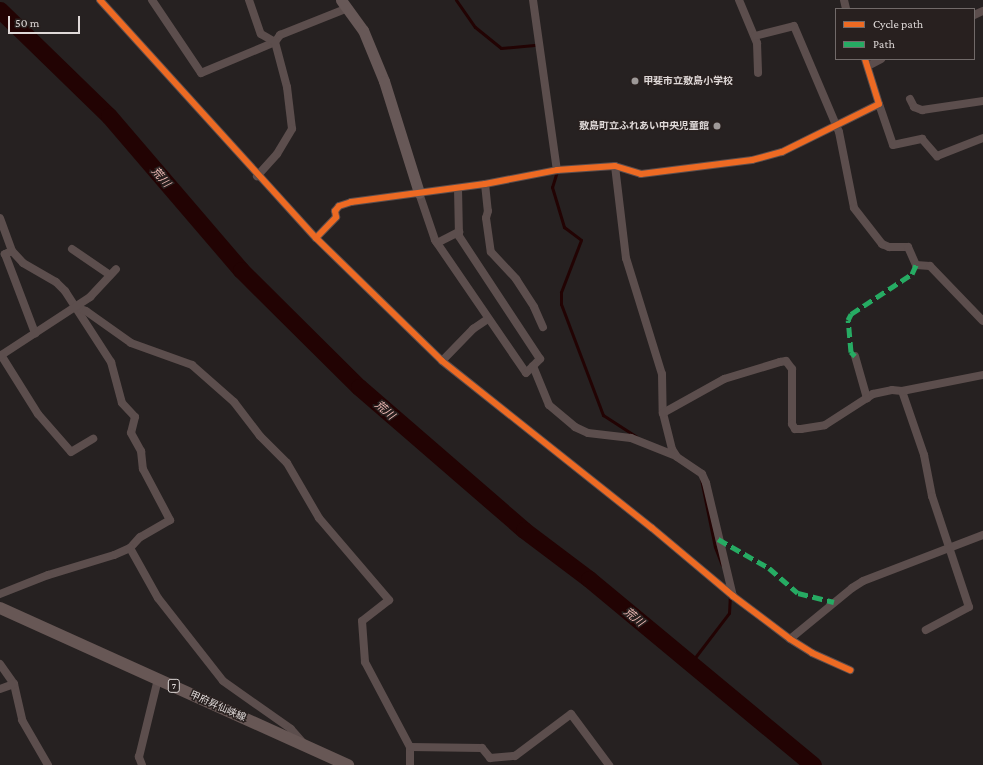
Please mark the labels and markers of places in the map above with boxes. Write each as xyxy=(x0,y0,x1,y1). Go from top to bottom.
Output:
place label: 甲斐市立敷島小学校 xyxy=(643,75,733,87)
marker: 甲斐市立敷島小学校 xyxy=(630,76,640,86)
place label: 敷島町立ふれあい中央児童館 xyxy=(579,120,709,132)
marker: 敷島町立ふれあい中央児童館 xyxy=(712,121,722,131)

